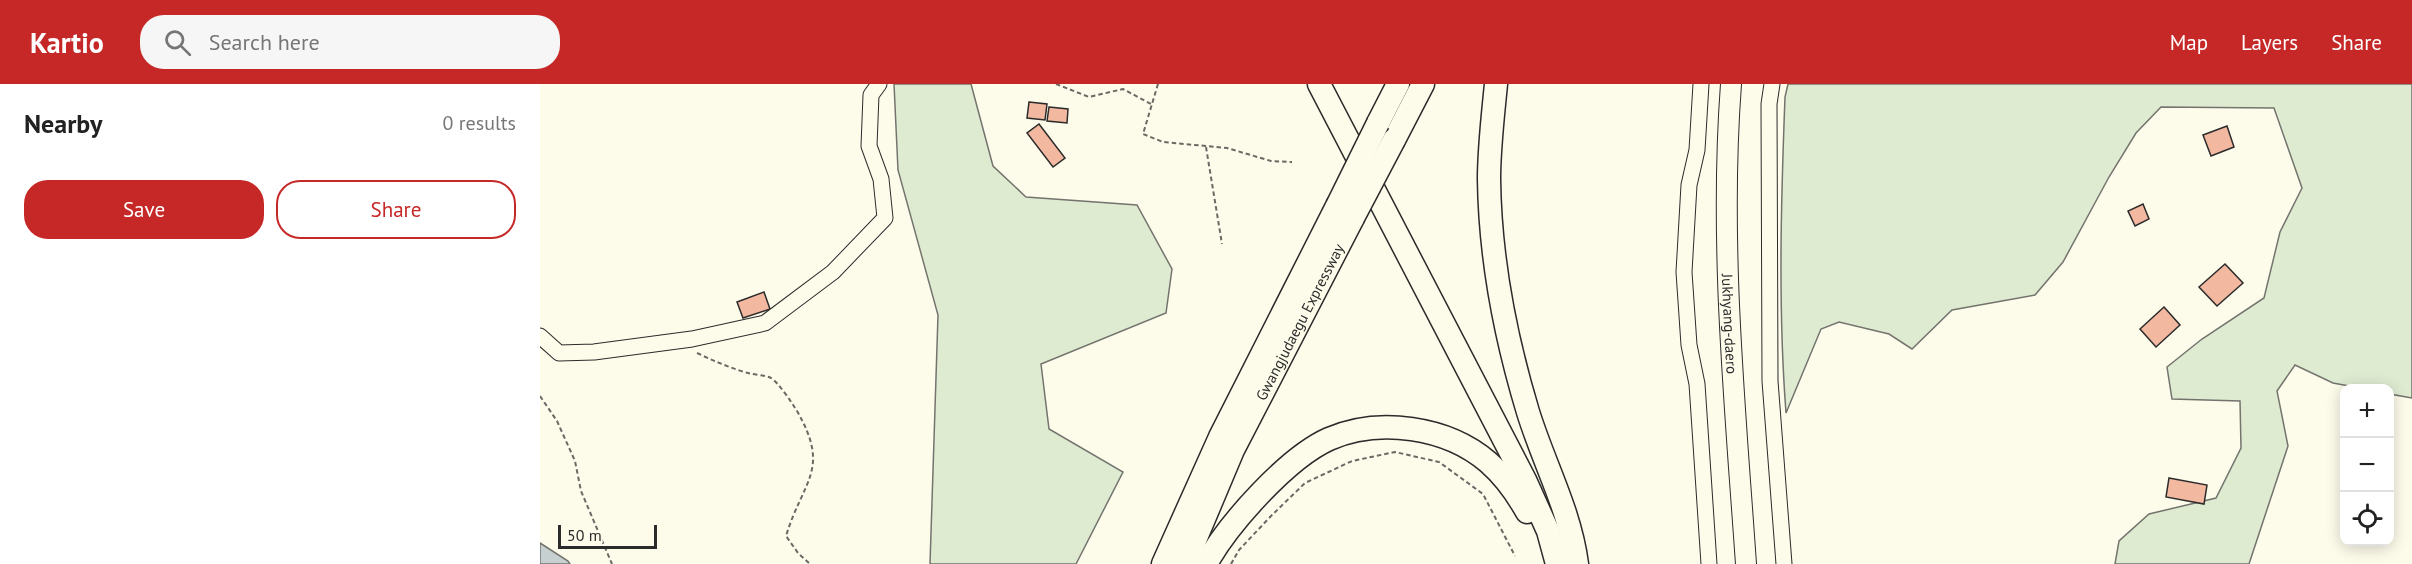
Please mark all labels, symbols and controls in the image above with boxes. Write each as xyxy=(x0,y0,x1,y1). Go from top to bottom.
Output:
search box xyxy=(140,15,560,69)
text: Kartio xyxy=(30,24,104,61)
icon: search xyxy=(161,26,194,59)
text: Search here xyxy=(209,28,320,56)
text: Map xyxy=(2170,29,2208,56)
text: Layers xyxy=(2241,29,2298,56)
text: Share xyxy=(2331,29,2382,56)
text: Nearby xyxy=(24,107,102,140)
text: 0 results xyxy=(443,110,516,136)
button: Save xyxy=(24,180,264,239)
button: Share xyxy=(276,180,516,239)
street label: Gwangjudaegu Expressway xyxy=(1251,240,1348,403)
street label: Jukhyang-daero xyxy=(1718,272,1742,375)
map controls xyxy=(2340,384,2394,546)
button: + xyxy=(2340,384,2394,438)
button: − xyxy=(2340,438,2394,492)
button: locate xyxy=(2340,492,2394,546)
scale bar xyxy=(558,522,657,550)
text: 50 m xyxy=(567,525,602,545)

